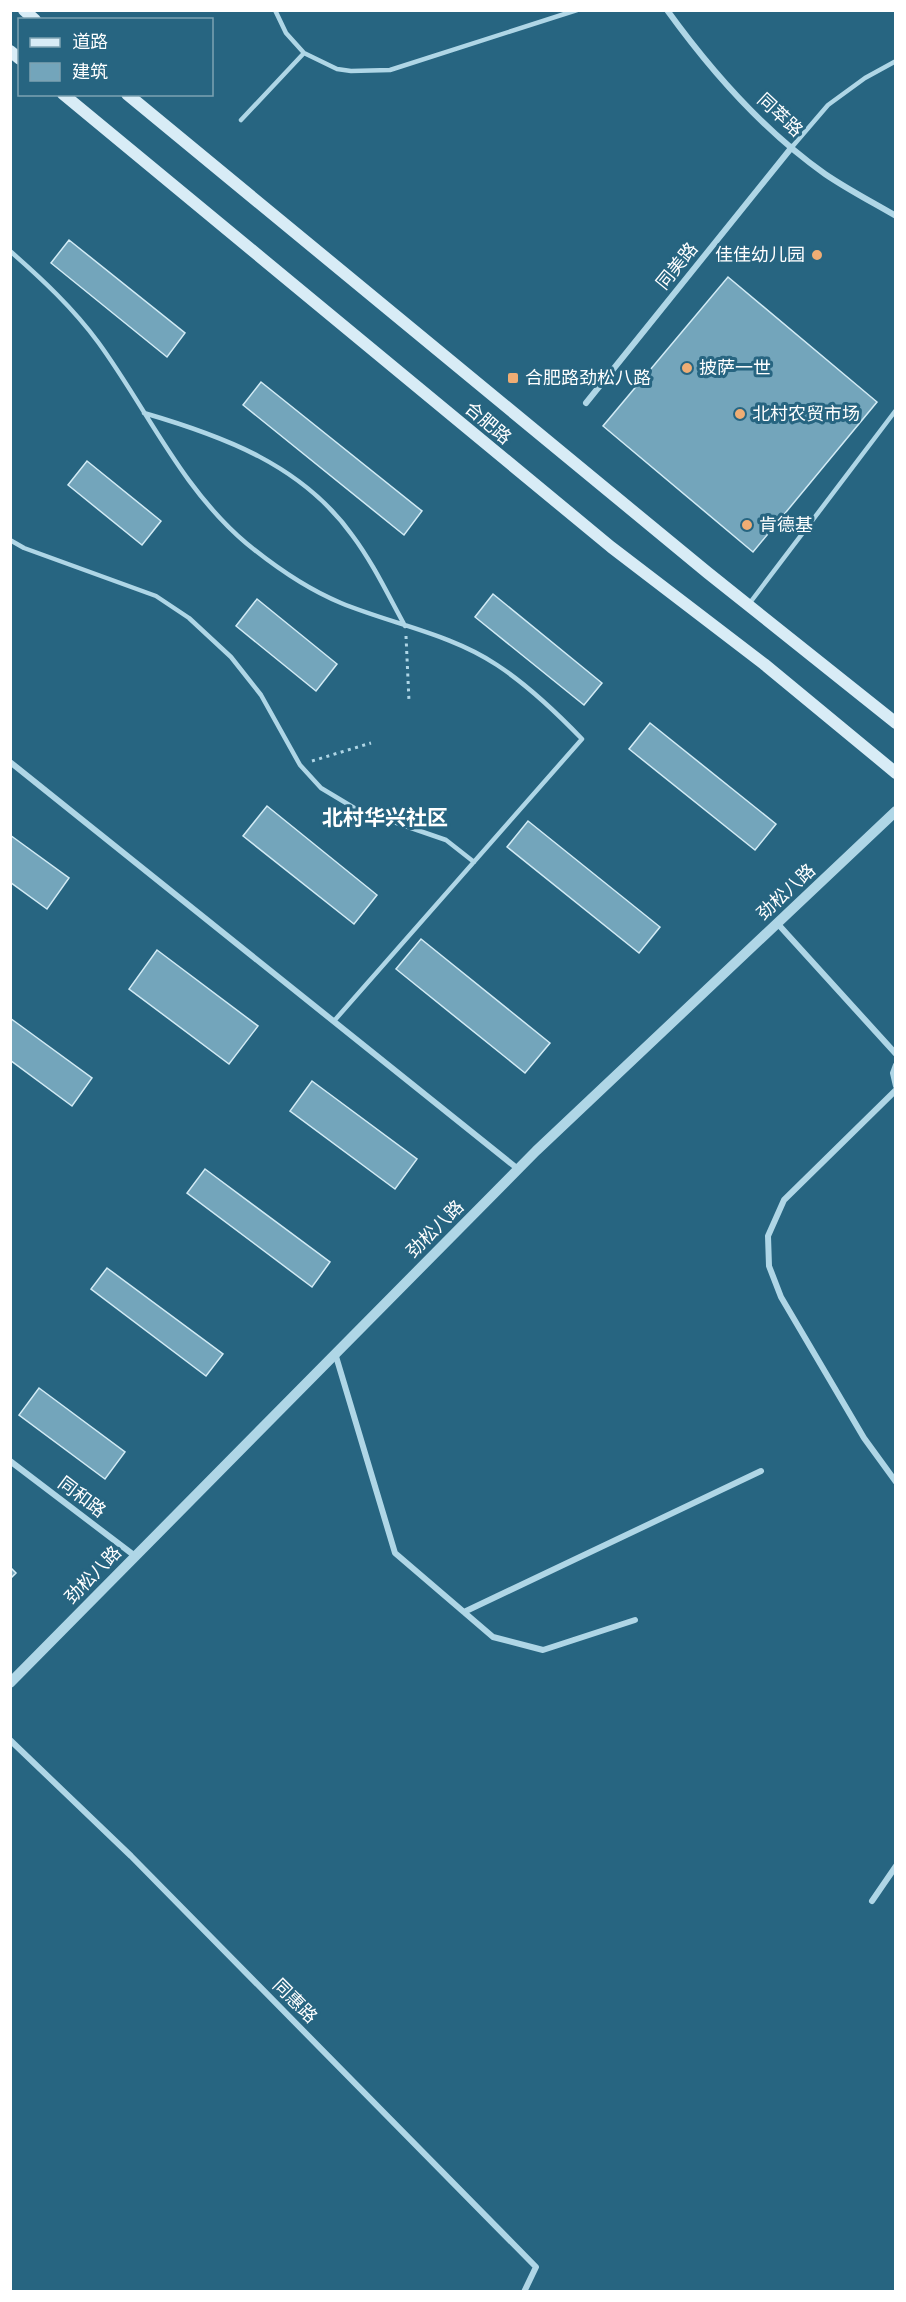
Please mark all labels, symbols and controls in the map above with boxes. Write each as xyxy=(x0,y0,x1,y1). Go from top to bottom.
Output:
legend xyxy=(18,18,213,96)
text: 道路 xyxy=(72,31,108,52)
text: 建筑 xyxy=(72,61,108,82)
street label: 同萃路 xyxy=(753,89,807,141)
street label: 同美路 xyxy=(651,238,702,293)
place label: 佳佳幼儿园 xyxy=(715,244,805,265)
marker: 佳佳幼儿园 xyxy=(810,248,824,262)
place label: 披萨一世 xyxy=(699,357,771,378)
marker: 披萨一世 xyxy=(680,361,694,375)
place label: 合肥路劲松八路 xyxy=(525,367,651,388)
marker: 合肥路劲松八路 xyxy=(506,371,520,385)
street label: 合肥路 xyxy=(461,397,516,448)
place label: 北村农贸市场 xyxy=(752,403,860,424)
marker: 北村农贸市场 xyxy=(733,407,747,421)
place label: 肯德基 xyxy=(759,514,813,535)
marker: 肯德基 xyxy=(740,518,754,532)
district label: 北村华兴社区 xyxy=(322,805,448,830)
street label: 劲松八路 xyxy=(752,859,819,924)
street label: 劲松八路 xyxy=(402,1196,468,1262)
street label: 同和路 xyxy=(54,1472,110,1521)
street label: 劲松八路 xyxy=(60,1541,125,1608)
street label: 同惠路 xyxy=(269,1974,322,2027)

